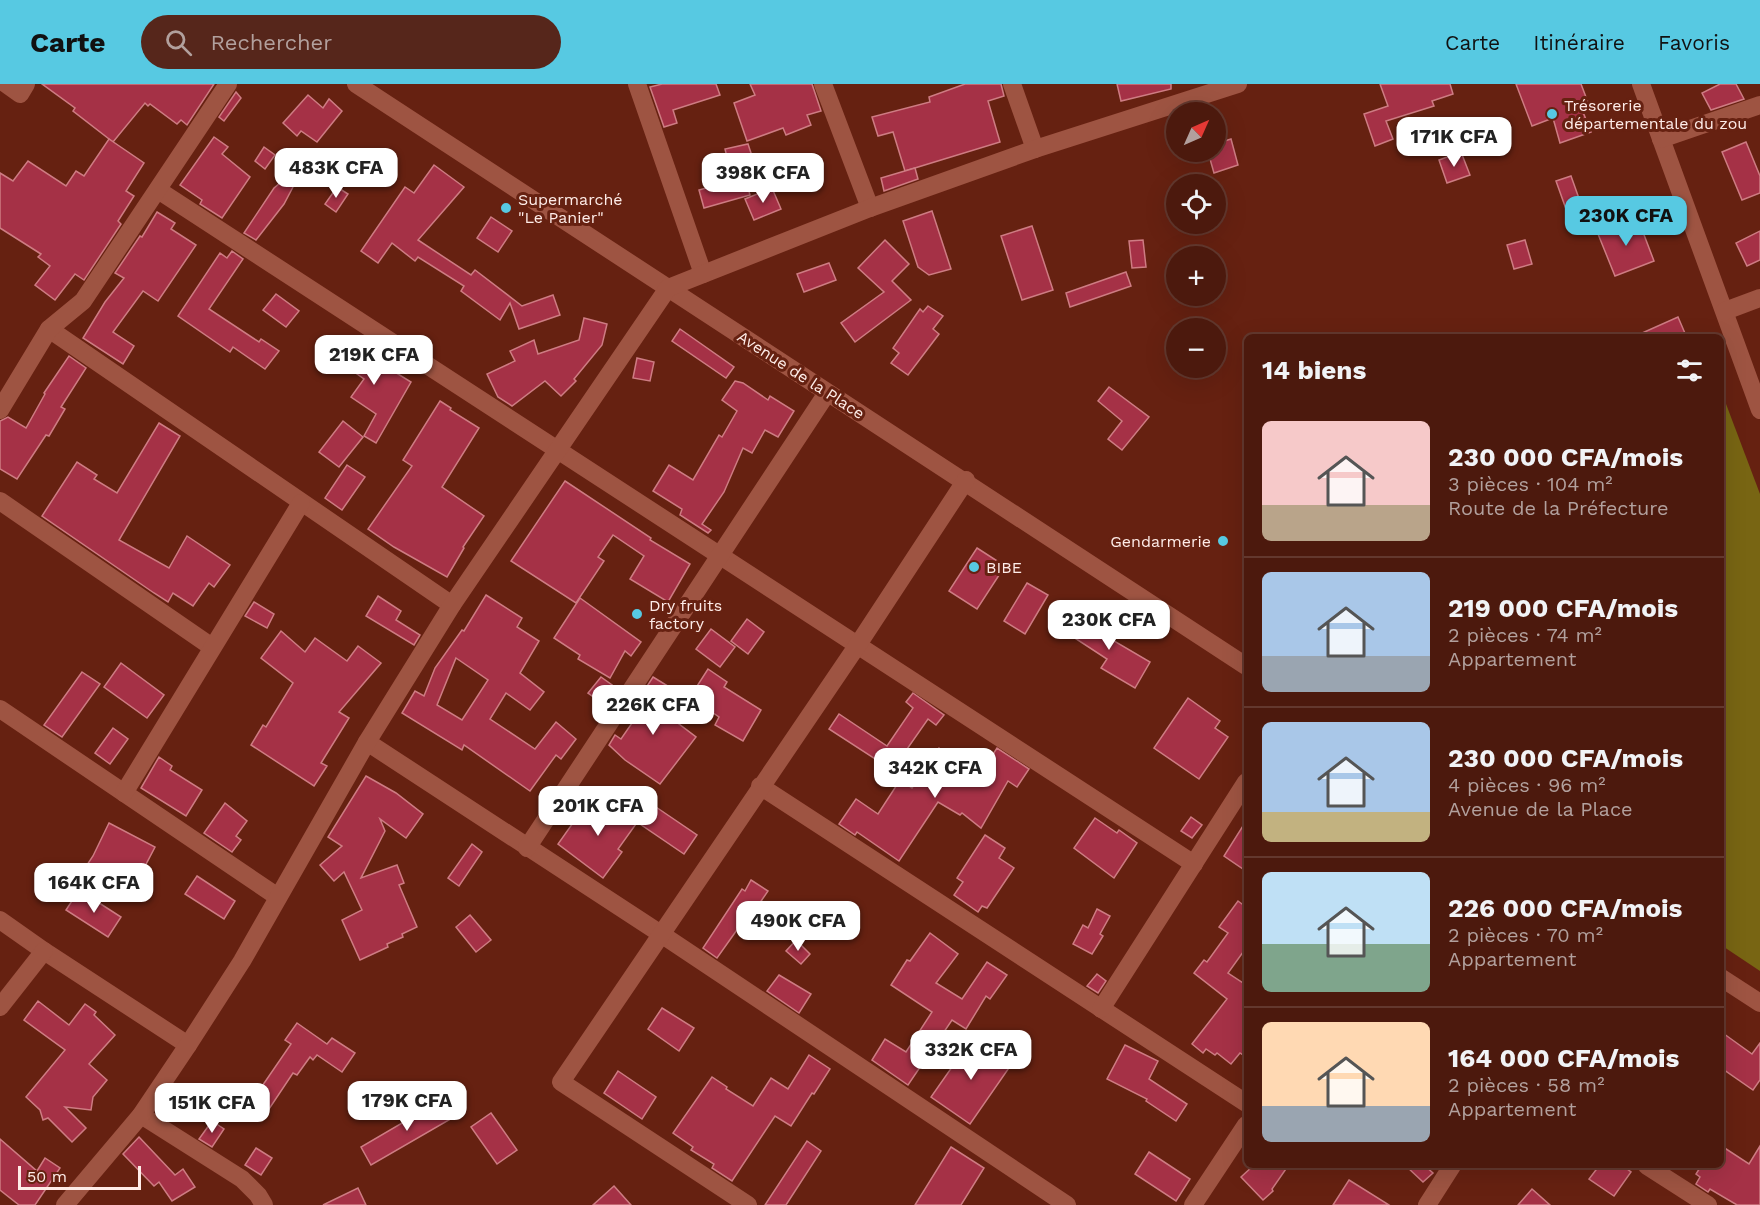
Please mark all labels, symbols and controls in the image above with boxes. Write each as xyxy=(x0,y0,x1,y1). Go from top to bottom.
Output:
search box xyxy=(141,15,561,69)
text: Carte xyxy=(30,26,105,59)
icon: search xyxy=(162,26,195,59)
text: Rechercher xyxy=(210,30,332,55)
text: Carte xyxy=(1445,30,1500,55)
text: Itinéraire xyxy=(1533,30,1625,55)
text: Favoris xyxy=(1658,30,1730,55)
place label: Trésorerie départementale du zou xyxy=(1564,96,1747,133)
north arrow xyxy=(1166,102,1226,162)
map controls xyxy=(1166,102,1226,378)
marker: Trésorerie départementale du zou xyxy=(1545,107,1559,121)
pin: 171K CFA xyxy=(1392,117,1516,168)
text: 171K CFA xyxy=(1411,124,1498,148)
pin: 483K CFA xyxy=(274,148,398,199)
pin: 398K CFA xyxy=(701,153,825,204)
text: 483K CFA xyxy=(289,155,383,179)
text: 398K CFA xyxy=(716,160,810,184)
button: locate xyxy=(1166,174,1226,234)
place label: Supermarché "Le Panier" xyxy=(518,190,623,227)
pin: 230K CFA xyxy=(1564,196,1688,247)
marker: Supermarché "Le Panier" xyxy=(499,201,513,215)
text: 230K CFA xyxy=(1579,203,1673,227)
button: + xyxy=(1166,246,1226,306)
button: − xyxy=(1166,318,1226,378)
street label: Avenue de la Place xyxy=(734,327,868,423)
pin: 219K CFA xyxy=(312,335,436,386)
text: 219K CFA xyxy=(329,342,419,366)
icon: filters xyxy=(1673,354,1706,387)
text: 14 biens xyxy=(1262,355,1366,385)
text: 230 000 CFA/mois xyxy=(1448,442,1683,472)
icon: home xyxy=(1310,445,1382,517)
text: 3 pièces · 104 m² xyxy=(1448,472,1613,496)
text: Route de la Préfecture xyxy=(1448,496,1669,520)
place label: Gendarmerie xyxy=(1110,532,1211,551)
marker: Gendarmerie xyxy=(1216,534,1230,548)
place label: BIBE xyxy=(986,558,1022,577)
marker: BIBE xyxy=(967,560,981,574)
text: 219 000 CFA/mois xyxy=(1448,593,1678,623)
place label: Dry fruits factory xyxy=(649,596,722,633)
icon: home xyxy=(1310,596,1382,668)
pin: 230K CFA xyxy=(1047,600,1171,651)
marker: Dry fruits factory xyxy=(630,607,644,621)
text: 230K CFA xyxy=(1062,607,1156,631)
text: 2 pièces · 74 m² xyxy=(1448,623,1602,647)
text: Appartement xyxy=(1448,647,1576,671)
pin: 226K CFA xyxy=(591,685,715,736)
text: 226K CFA xyxy=(606,692,700,716)
text: 230 000 CFA/mois xyxy=(1448,743,1683,773)
icon: home xyxy=(1310,746,1382,818)
pin: 342K CFA xyxy=(873,748,997,799)
text: 342K CFA xyxy=(888,755,982,779)
text: 4 pièces · 96 m² xyxy=(1448,773,1606,797)
pin: 201K CFA xyxy=(536,786,660,837)
text: 201K CFA xyxy=(552,793,644,817)
text: Avenue de la Place xyxy=(1448,797,1633,821)
pin: 164K CFA xyxy=(32,863,156,914)
text: 164K CFA xyxy=(48,870,140,894)
text: 226 000 CFA/mois xyxy=(1448,893,1682,923)
icon: home xyxy=(1310,896,1382,968)
pin: 490K CFA xyxy=(736,901,860,952)
text: 490K CFA xyxy=(750,908,846,932)
text: 2 pièces · 70 m² xyxy=(1448,923,1603,947)
text: Appartement xyxy=(1448,947,1576,971)
pin: 332K CFA xyxy=(909,1030,1033,1081)
text: 332K CFA xyxy=(924,1037,1018,1061)
text: 164 000 CFA/mois xyxy=(1448,1043,1679,1073)
icon: home xyxy=(1310,1046,1382,1118)
text: 2 pièces · 58 m² xyxy=(1448,1073,1604,1097)
pin: 179K CFA xyxy=(345,1081,469,1132)
pin: 151K CFA xyxy=(150,1083,274,1134)
text: 179K CFA xyxy=(362,1088,452,1112)
text: 151K CFA xyxy=(169,1090,255,1114)
text: Appartement xyxy=(1448,1097,1576,1121)
scale bar xyxy=(18,1163,141,1190)
text: 50 m xyxy=(27,1167,67,1186)

